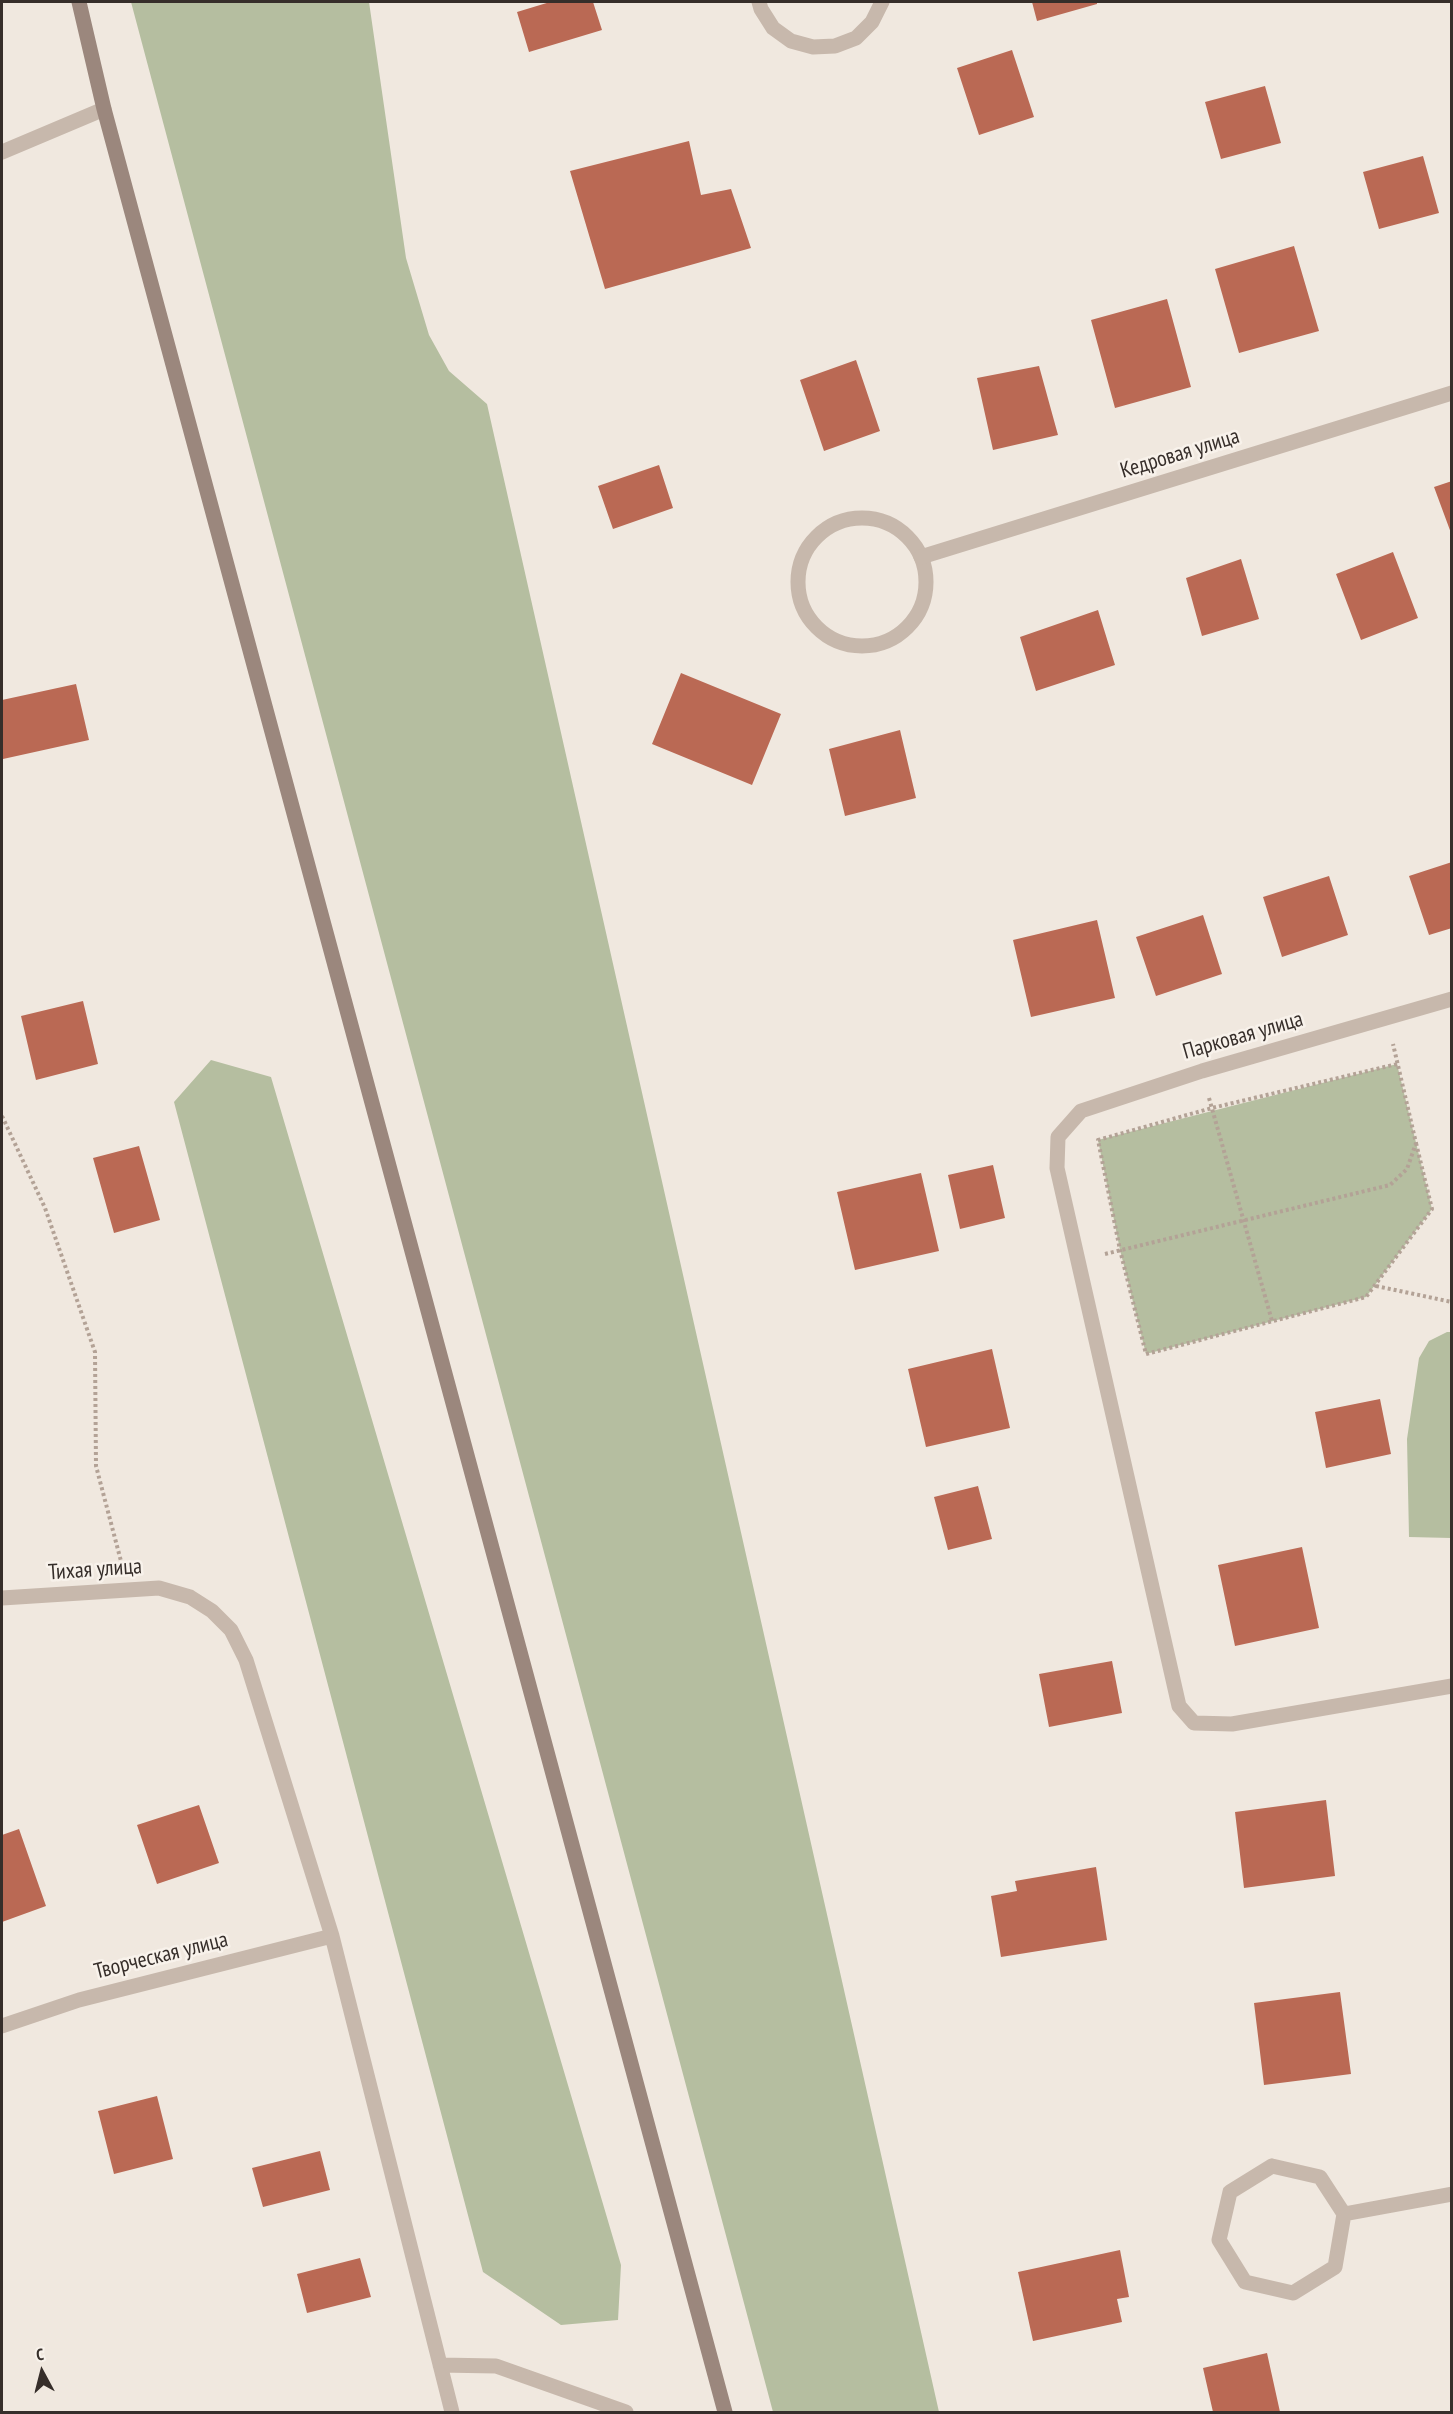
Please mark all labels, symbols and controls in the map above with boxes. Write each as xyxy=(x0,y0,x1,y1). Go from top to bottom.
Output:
street label: Кедровая улица xyxy=(1117,423,1243,485)
street label: Парковая улица xyxy=(1180,1006,1306,1066)
street label: Тихая улица xyxy=(47,1554,143,1586)
street label: Творческая улица xyxy=(91,1927,231,1985)
north arrow xyxy=(12,2342,72,2402)
text: С xyxy=(35,2344,45,2365)

